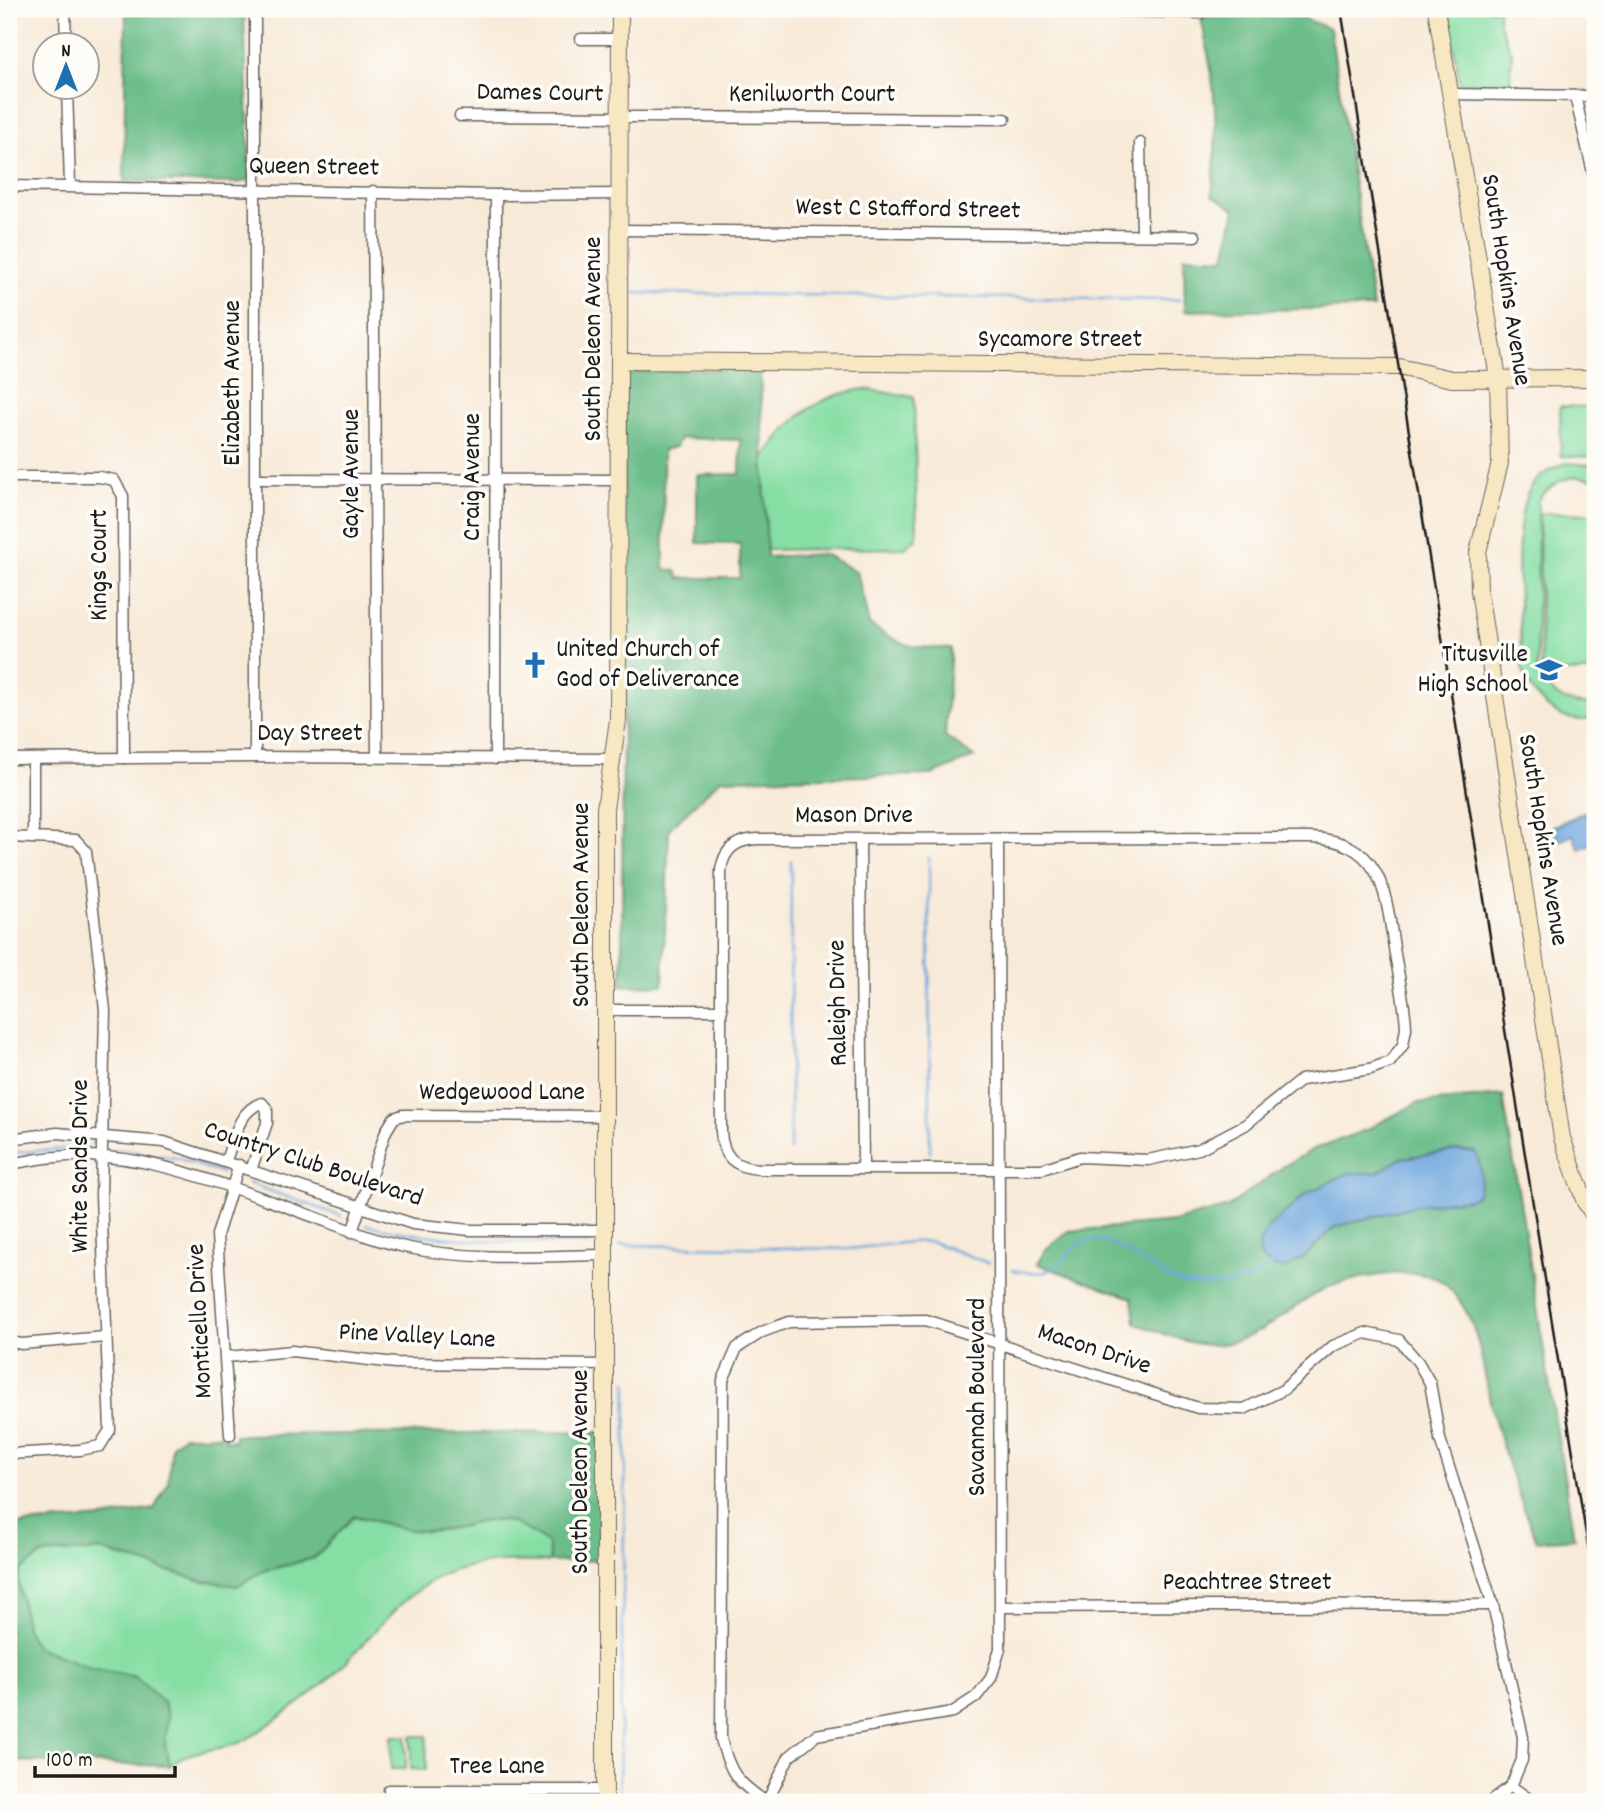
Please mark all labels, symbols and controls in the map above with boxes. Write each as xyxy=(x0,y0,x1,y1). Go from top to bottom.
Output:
north arrow xyxy=(32,32,102,102)
text: N xyxy=(61,39,71,66)
street label: Dames Court xyxy=(476,74,604,114)
street label: Kenilworth Court xyxy=(729,77,896,114)
street label: Queen Street xyxy=(248,148,380,188)
street label: South Hopkins Avenue xyxy=(1470,171,1540,389)
street label: West C Stafford Street xyxy=(795,190,1021,230)
street label: South Deleon Avenue xyxy=(576,237,613,441)
street label: Elizabeth Avenue xyxy=(215,300,252,466)
street label: Sycamore Street xyxy=(978,322,1143,359)
street label: Gayle Avenue xyxy=(334,409,371,539)
street label: Craig Avenue xyxy=(455,413,492,541)
street label: Kings Court xyxy=(82,509,119,621)
place label: United Church of God of Deliverance xyxy=(556,632,739,699)
place label: Titusville High School xyxy=(1418,637,1528,704)
church icon: United Church of God of Deliverance xyxy=(520,650,550,680)
school or university icon: Titusville High School xyxy=(1534,655,1564,685)
street label: Day Street xyxy=(257,716,363,753)
street label: South Hopkins Avenue xyxy=(1507,731,1577,949)
street label: Mason Drive xyxy=(795,798,913,835)
street label: South Deleon Avenue xyxy=(564,803,601,1007)
street label: Raleigh Drive xyxy=(819,939,859,1067)
street label: Wedgewood Lane xyxy=(419,1075,585,1112)
street label: White Sands Drive xyxy=(63,1079,100,1253)
street label: Country Club Boulevard xyxy=(199,1112,427,1218)
street label: Monticello Drive xyxy=(178,1243,224,1399)
street label: Savannah Boulevard xyxy=(960,1298,997,1496)
street label: Pine Valley Lane xyxy=(338,1314,496,1360)
street label: Macon Drive xyxy=(1032,1314,1156,1386)
street label: South Deleon Avenue xyxy=(563,1370,600,1574)
street label: Peachtree Street xyxy=(1162,1565,1332,1602)
scale bar xyxy=(35,1734,175,1778)
text: 100 m xyxy=(46,1747,93,1777)
street label: Tree Lane xyxy=(449,1749,545,1786)

